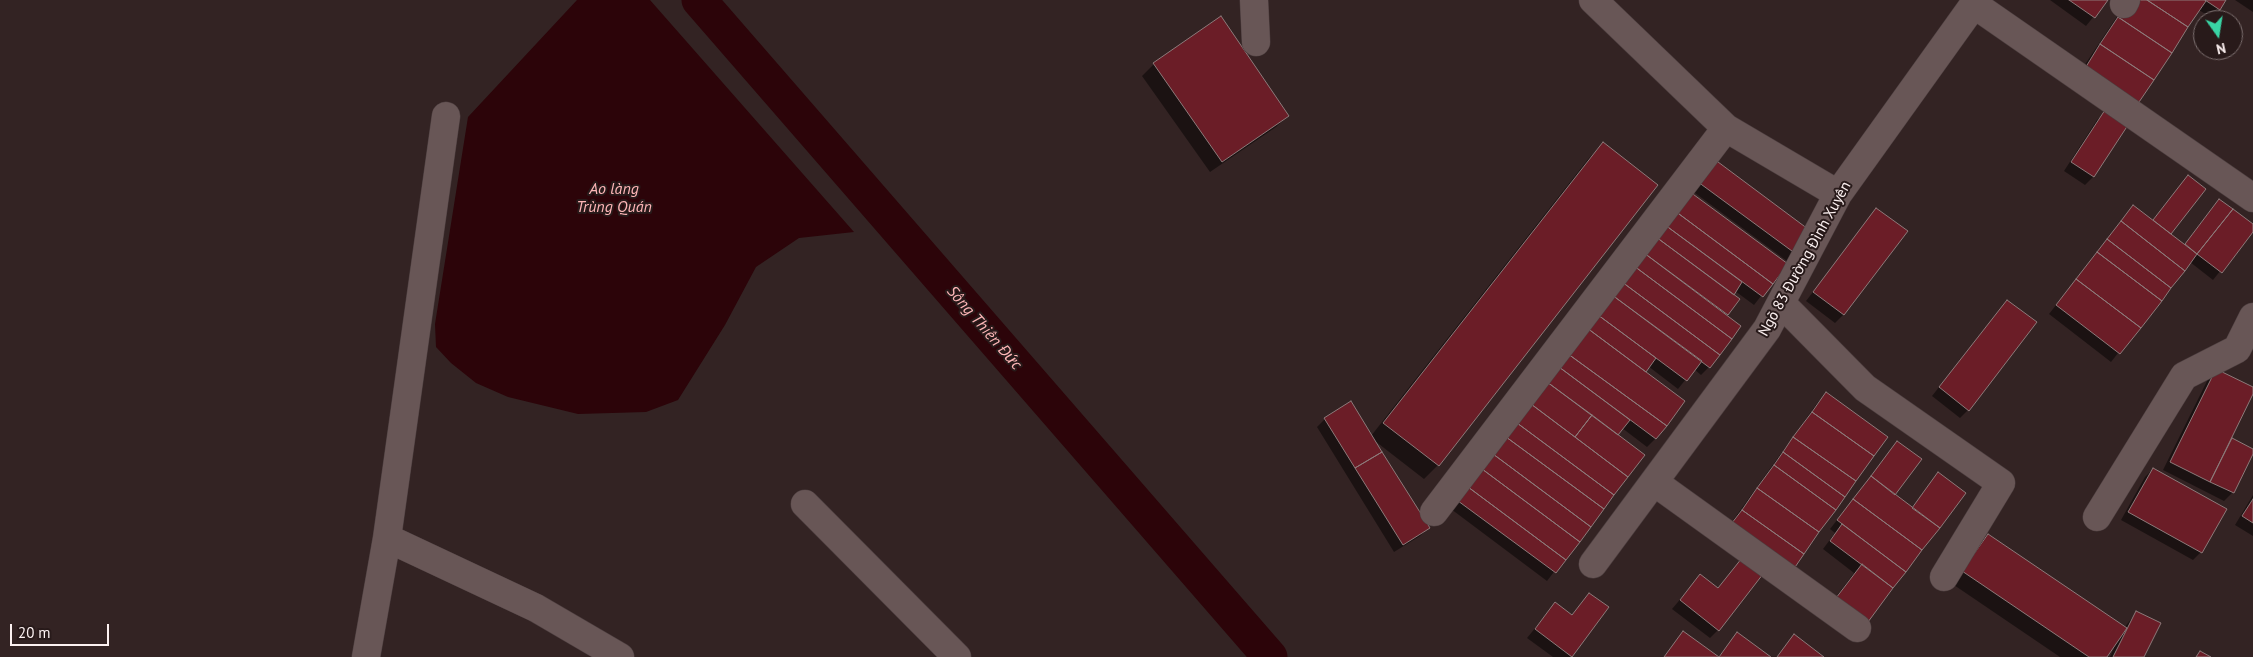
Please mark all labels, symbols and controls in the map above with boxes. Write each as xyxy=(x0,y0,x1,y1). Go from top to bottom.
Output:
north arrow xyxy=(2193,10,2243,60)
text: N xyxy=(2215,39,2228,58)
street label: Ngõ 83 Đường Đình Xuyên xyxy=(1755,178,1855,340)
water label: Ao làng Trùng Quán xyxy=(576,179,652,217)
water label: Sông Thiên Đức xyxy=(942,282,1026,374)
scale bar xyxy=(12,614,111,646)
text: 20 m xyxy=(18,623,51,642)

